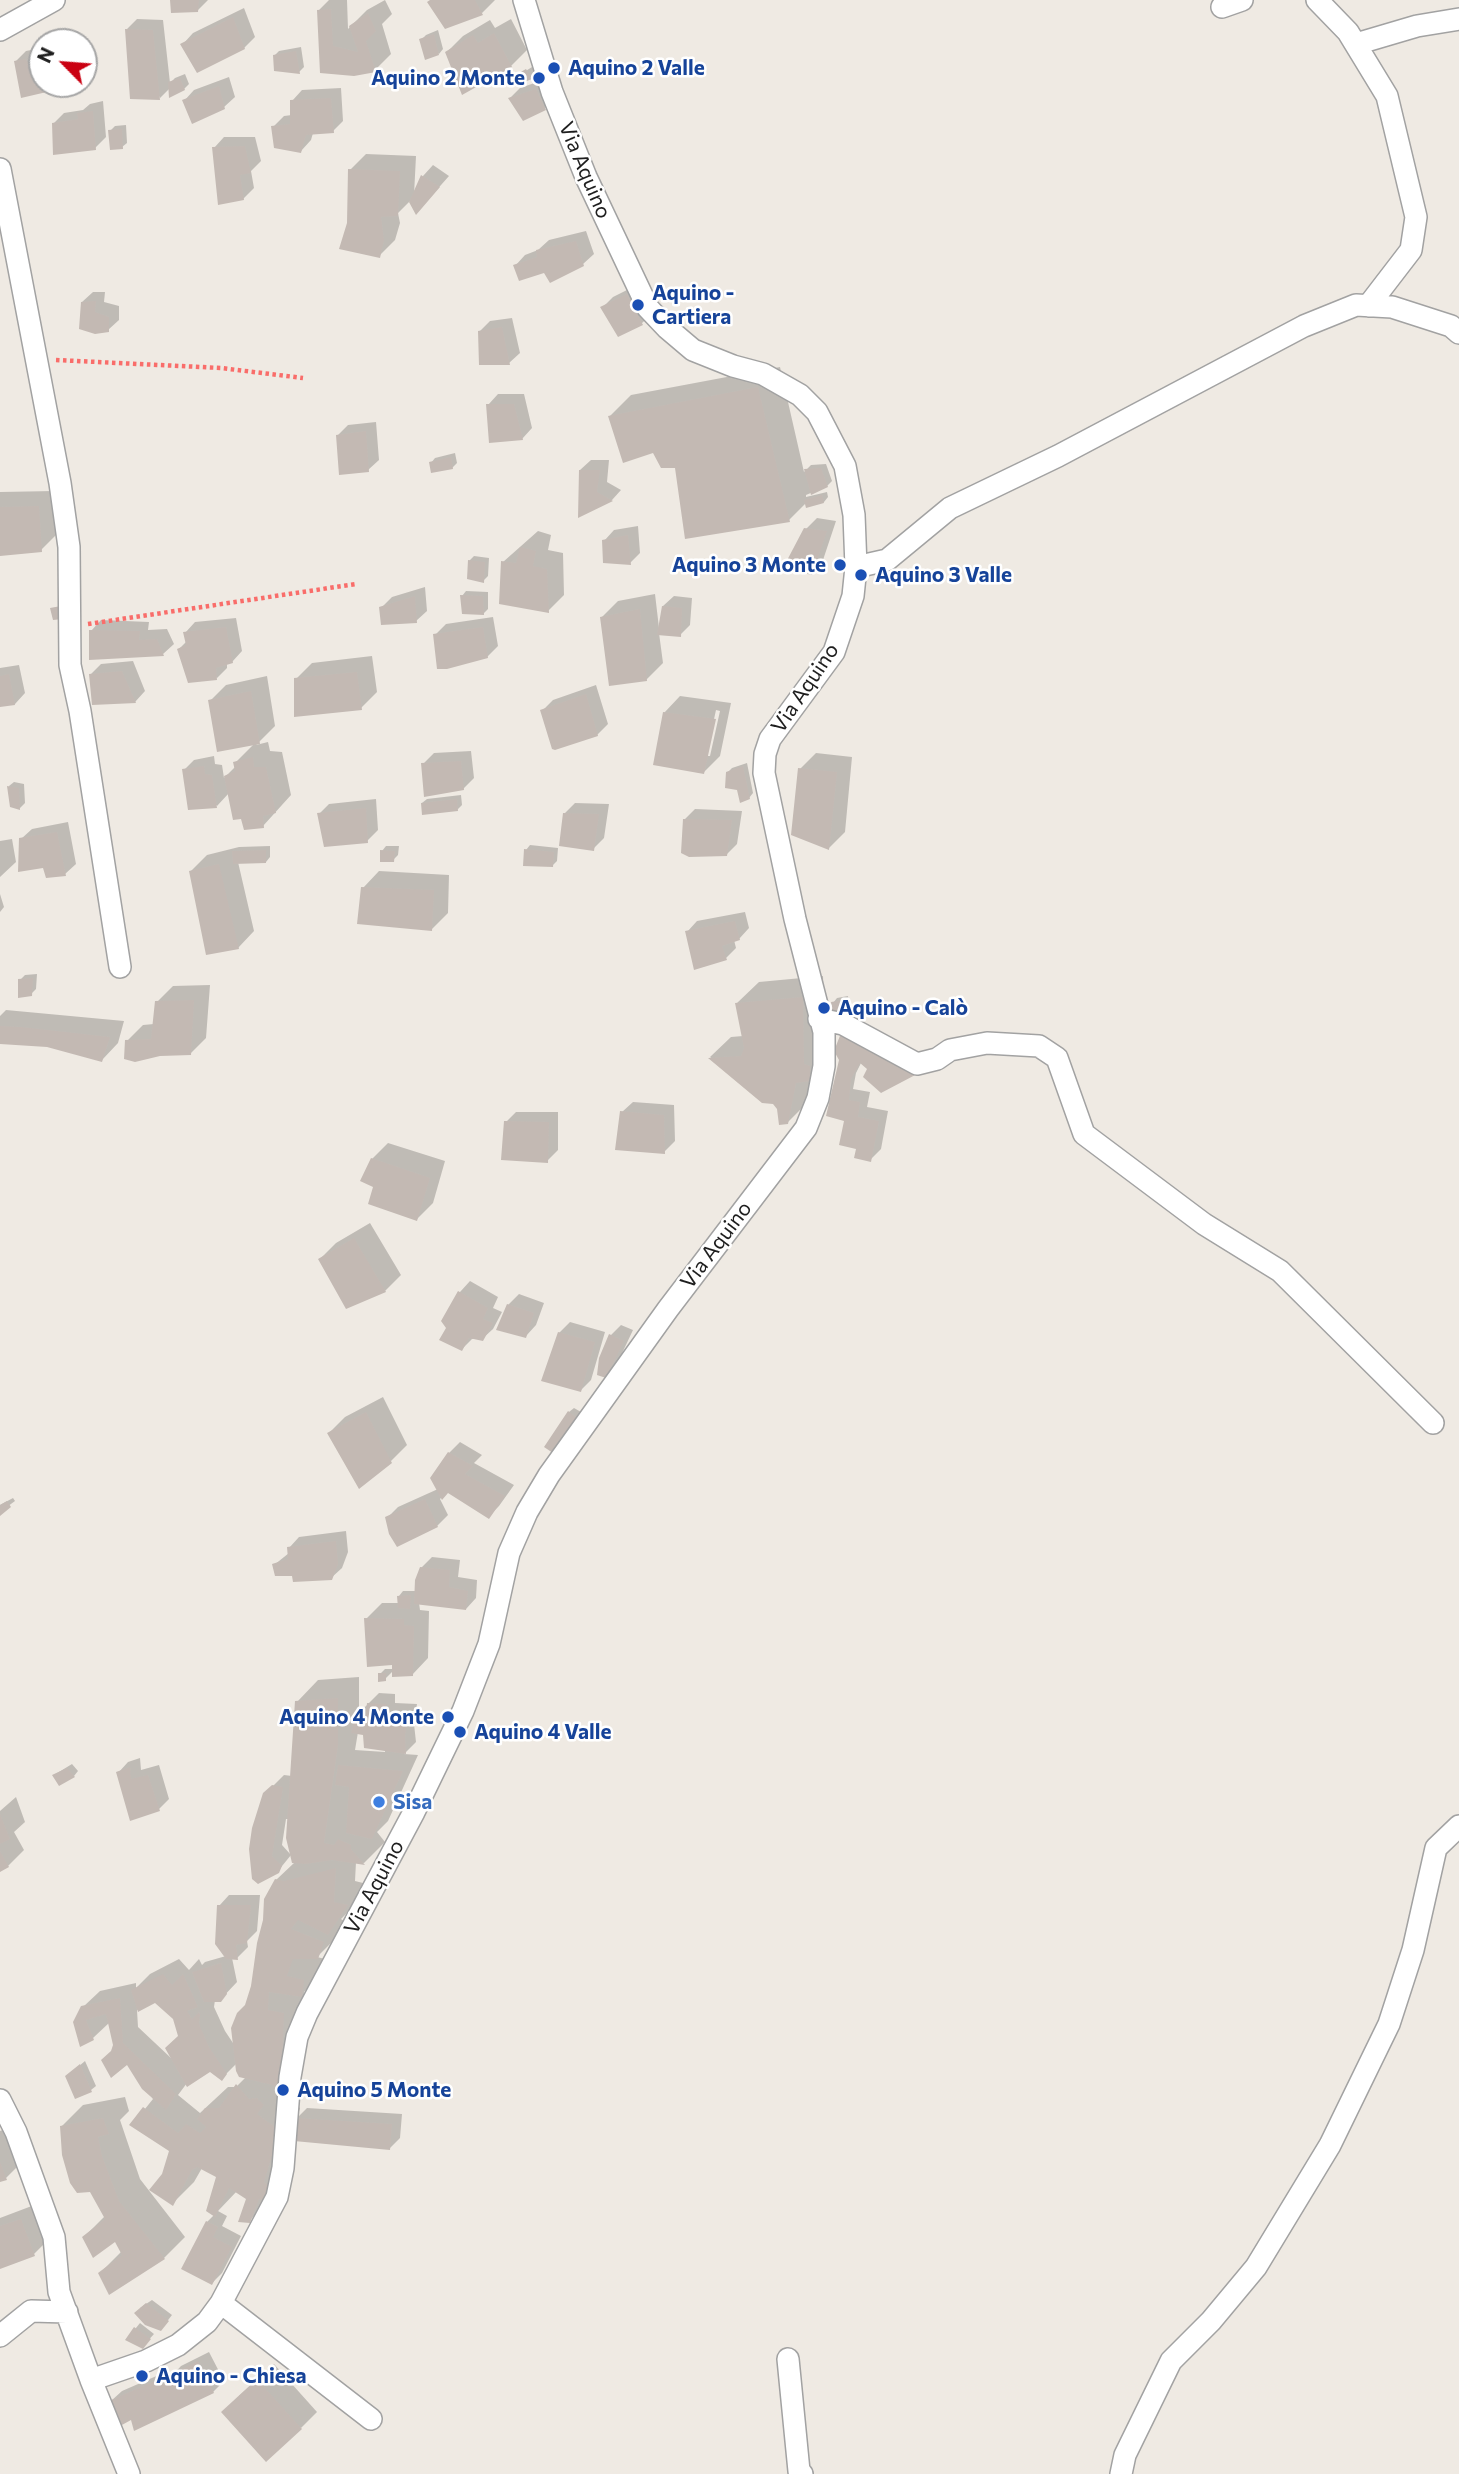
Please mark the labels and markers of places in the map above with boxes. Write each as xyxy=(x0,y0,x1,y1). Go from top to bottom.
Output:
place label: Aquino 2 Valle xyxy=(568,55,705,81)
marker: Aquino 2 Valle xyxy=(546,60,562,76)
place label: Aquino 2 Monte xyxy=(371,65,525,91)
marker: Aquino 2 Monte xyxy=(531,70,547,86)
place label: Aquino - Cartiera xyxy=(652,280,734,330)
marker: Aquino - Cartiera xyxy=(630,297,646,313)
place label: Aquino 3 Monte xyxy=(672,552,826,578)
marker: Aquino 3 Monte xyxy=(832,557,848,573)
place label: Aquino 3 Valle xyxy=(875,562,1012,588)
marker: Aquino 3 Valle xyxy=(853,567,869,583)
place label: Aquino - Calò xyxy=(838,995,968,1021)
marker: Aquino - Calò xyxy=(816,1000,832,1016)
place label: Aquino 4 Monte xyxy=(279,1704,434,1730)
marker: Aquino 4 Monte xyxy=(440,1709,456,1725)
place label: Aquino 4 Valle xyxy=(474,1719,612,1745)
marker: Aquino 4 Valle xyxy=(452,1724,468,1740)
place label: Sisa xyxy=(393,1789,432,1815)
marker: Sisa xyxy=(371,1794,387,1810)
place label: Aquino 5 Monte xyxy=(297,2077,451,2103)
marker: Aquino 5 Monte xyxy=(275,2082,291,2098)
place label: Aquino - Chiesa xyxy=(156,2363,307,2389)
marker: Aquino - Chiesa xyxy=(134,2368,150,2384)

